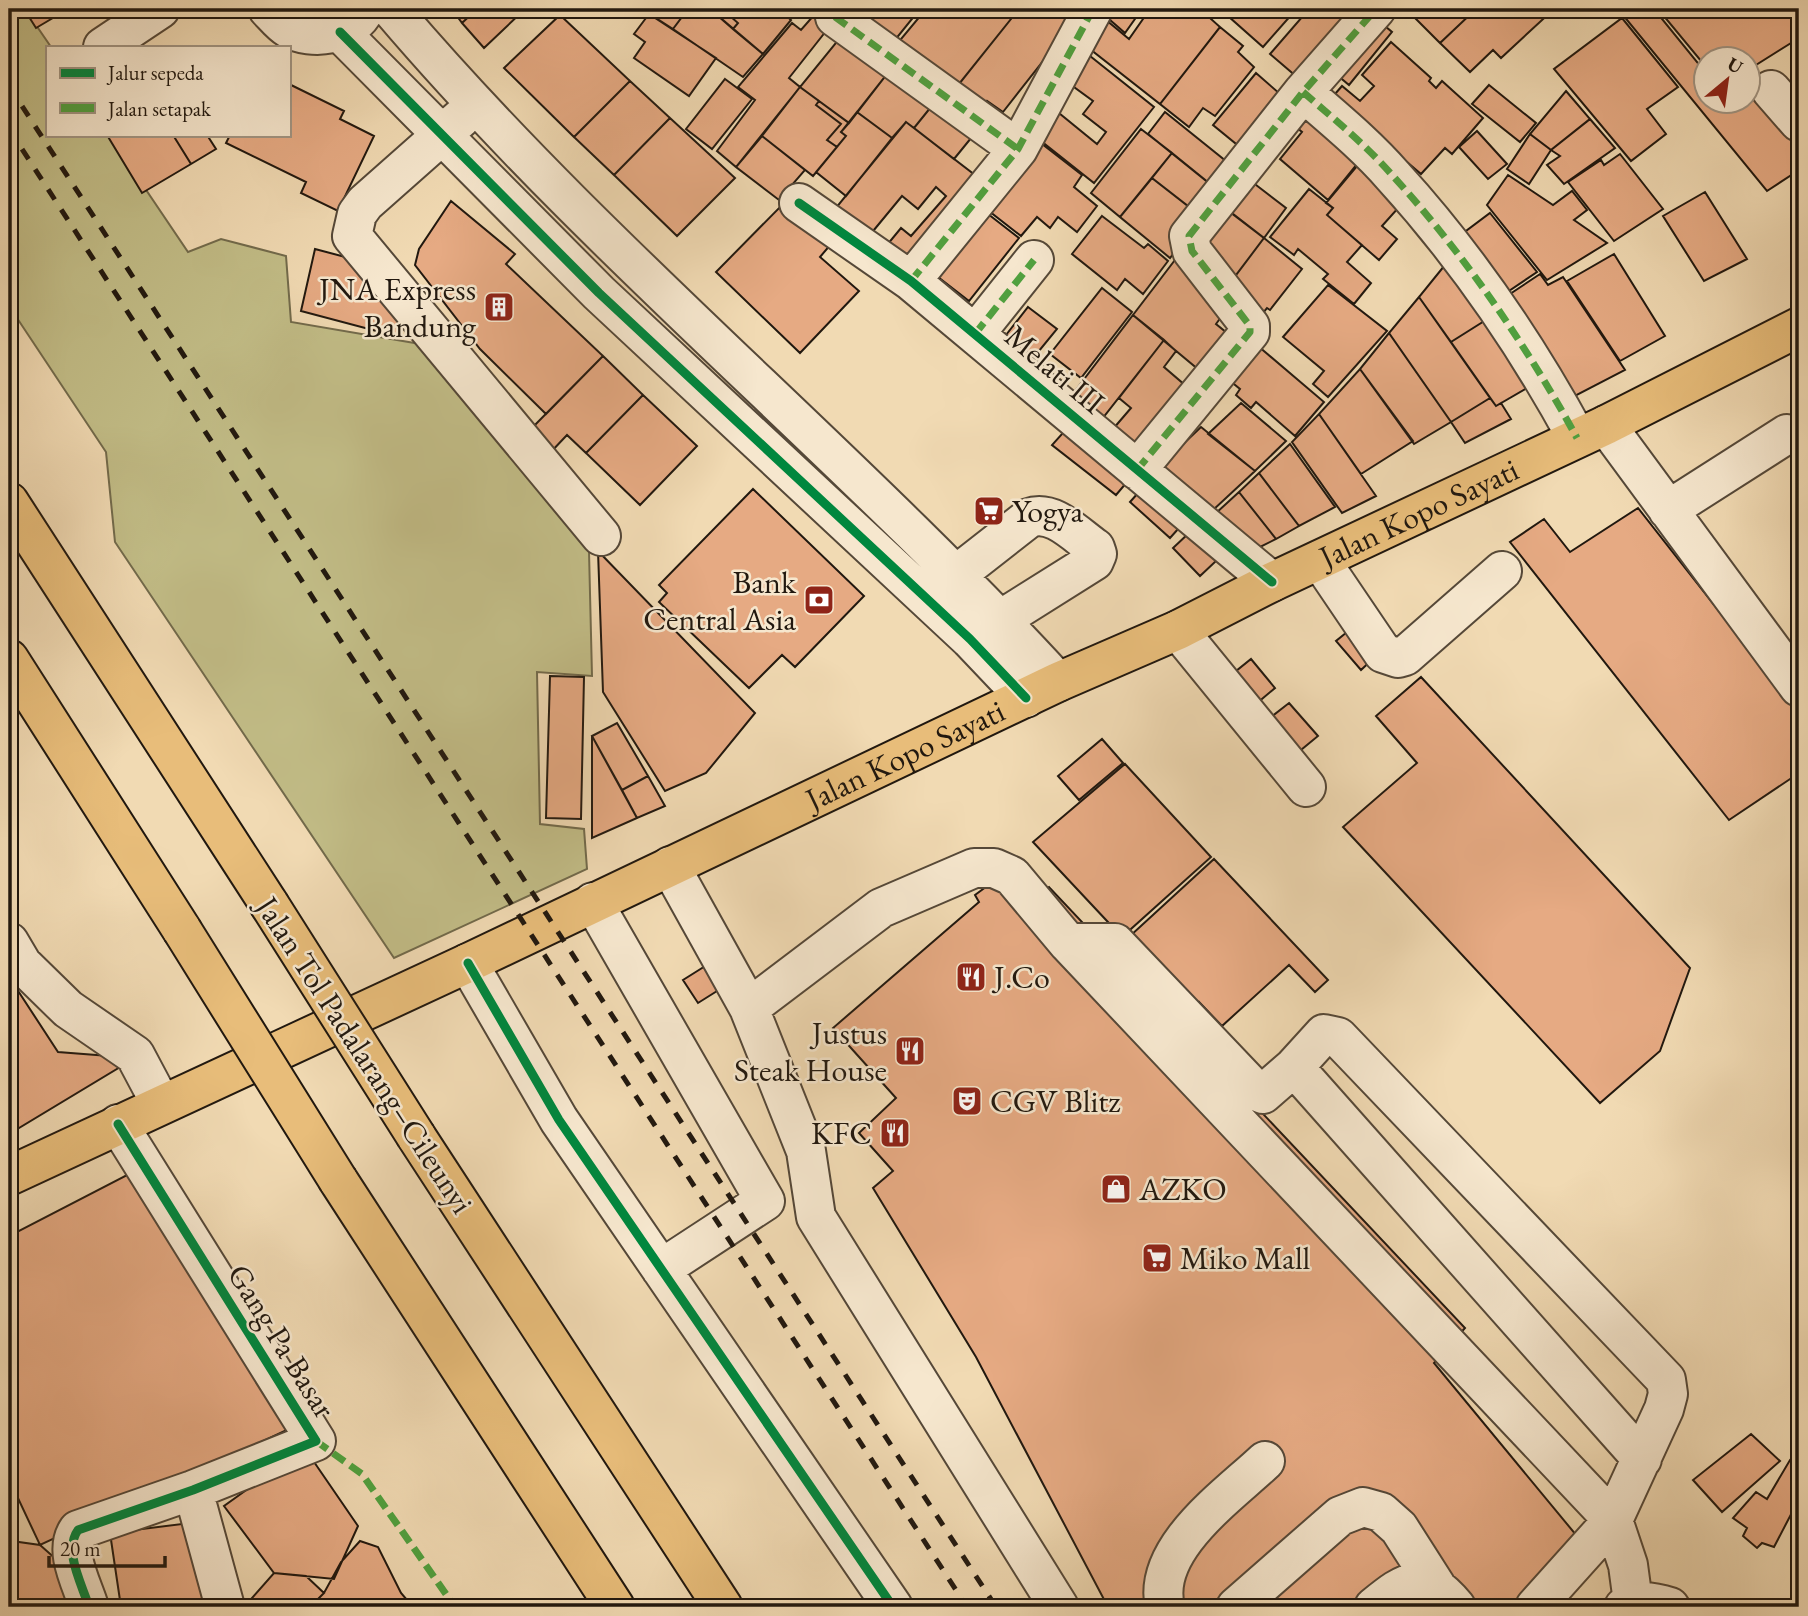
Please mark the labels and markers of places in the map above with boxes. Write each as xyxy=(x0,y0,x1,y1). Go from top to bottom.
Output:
place label: JNA Express Bandung xyxy=(316,268,477,347)
building icon: JNA Express Bandung xyxy=(482,290,516,324)
place label: Yogya xyxy=(1012,490,1084,532)
supermarket icon: Yogya xyxy=(972,494,1006,528)
place label: Bank Central Asia xyxy=(643,561,797,640)
bank icon: Bank Central Asia xyxy=(802,583,836,617)
place label: J.Co xyxy=(991,956,1050,998)
restaurant icon: J.Co xyxy=(954,960,988,994)
place label: Justus Steak House xyxy=(734,1012,887,1091)
restaurant icon: Justus Steak House xyxy=(893,1034,927,1068)
place label: CGV Blitz xyxy=(990,1080,1120,1122)
theatre icon: CGV Blitz xyxy=(950,1084,984,1118)
place label: KFC xyxy=(811,1112,872,1154)
restaurant icon: KFC xyxy=(878,1116,912,1150)
place label: AZKO xyxy=(1138,1168,1227,1210)
shop icon: AZKO xyxy=(1099,1172,1133,1206)
place label: Miko Mall xyxy=(1180,1237,1311,1279)
supermarket icon: Miko Mall xyxy=(1140,1241,1174,1275)

